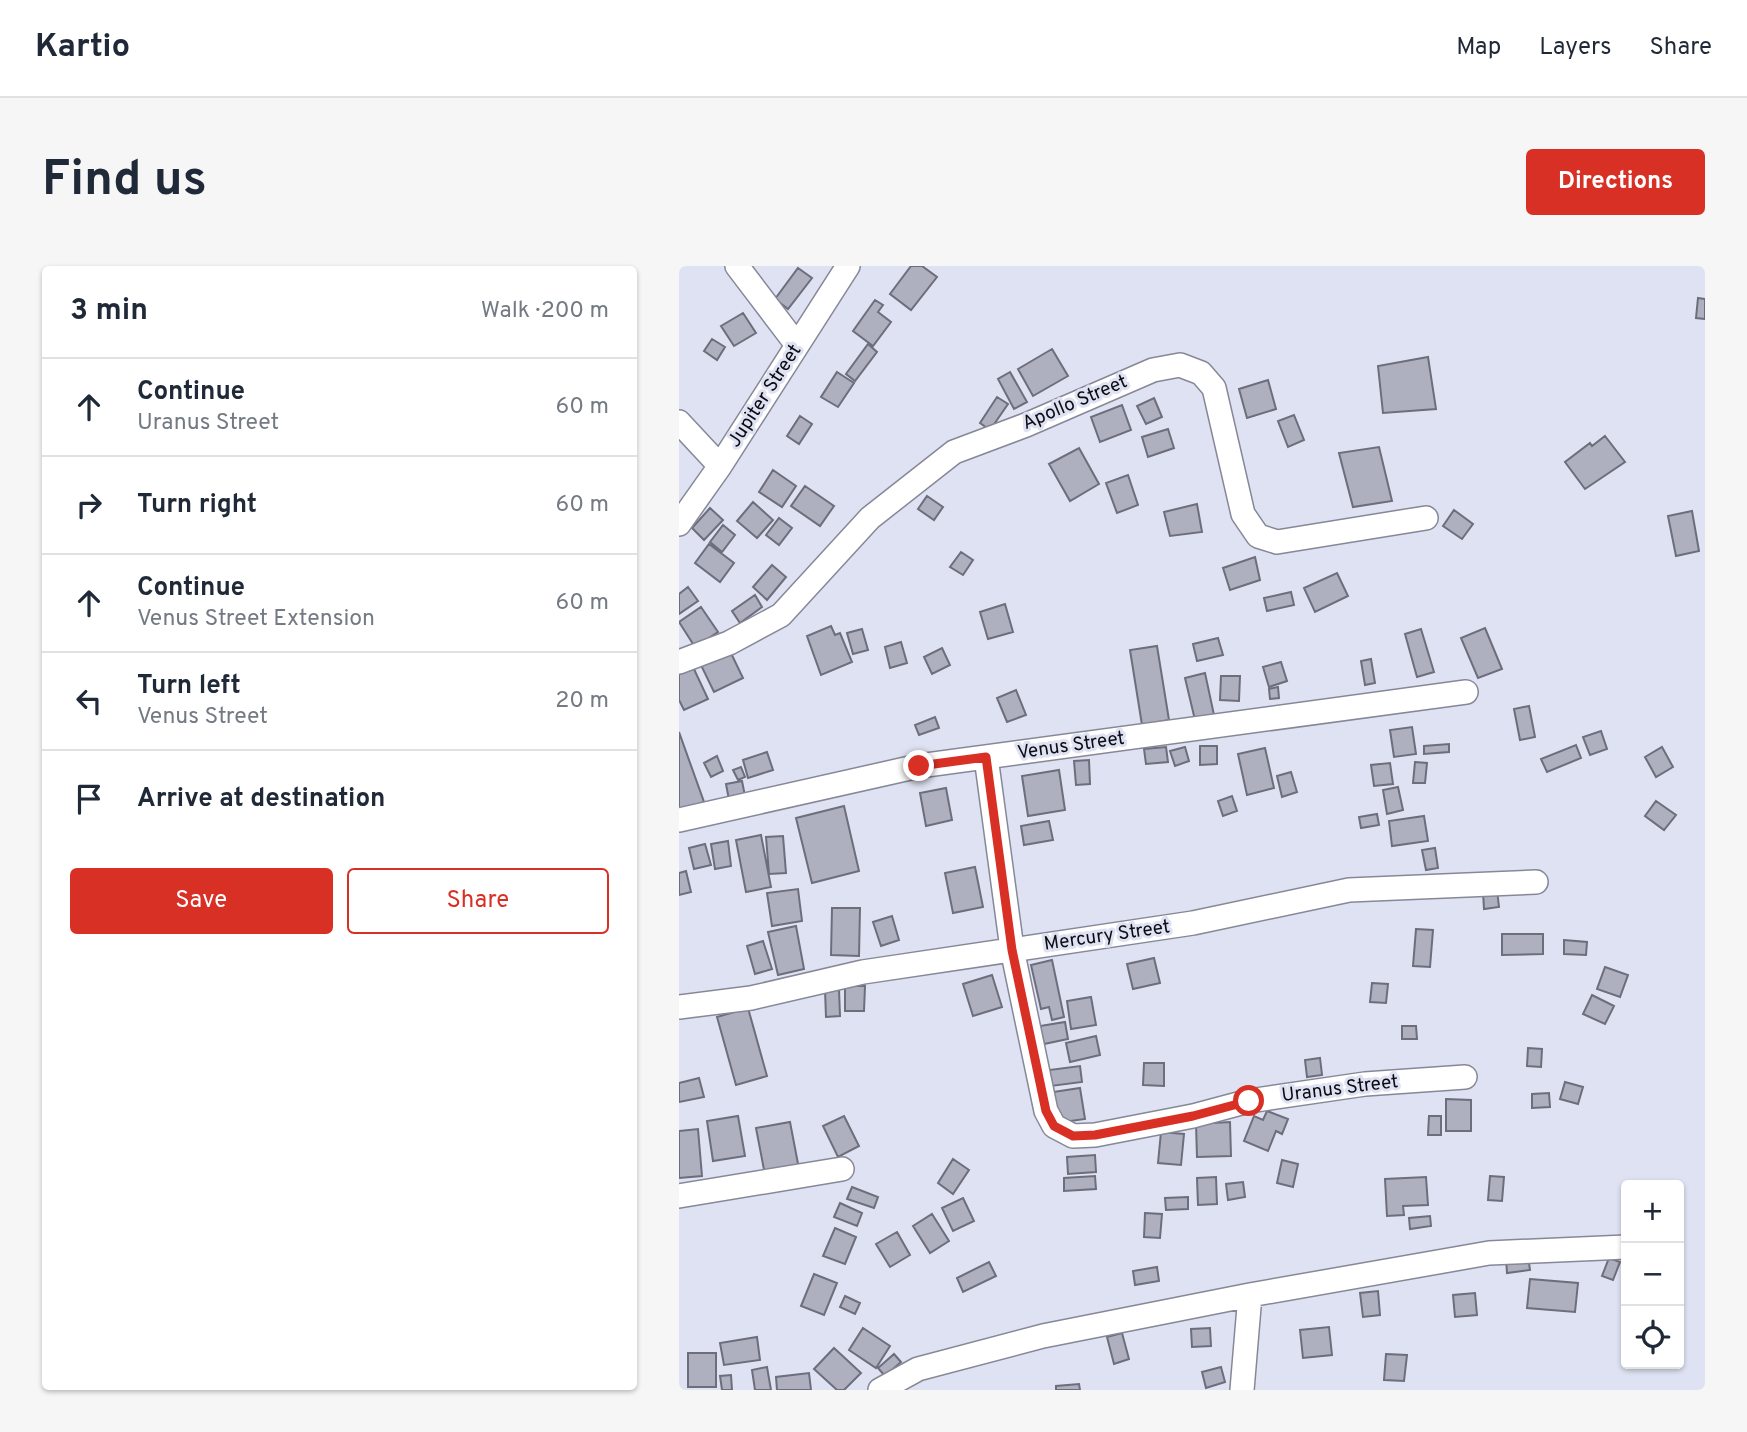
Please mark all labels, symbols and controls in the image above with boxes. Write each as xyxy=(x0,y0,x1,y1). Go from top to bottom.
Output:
text: Kartio xyxy=(35,27,130,69)
text: Map xyxy=(1456,33,1501,63)
text: Layers xyxy=(1539,33,1611,63)
text: Share xyxy=(1649,33,1712,63)
button: Directions xyxy=(1526,149,1705,215)
text: Find us xyxy=(42,151,207,213)
text: 3 min xyxy=(70,293,148,330)
text: Walk · 200 m xyxy=(481,297,609,326)
street label: Jupiter Street xyxy=(723,340,807,452)
street label: Apollo Street xyxy=(1019,370,1131,436)
text: Continue xyxy=(137,376,245,409)
icon: ahead xyxy=(70,388,108,426)
text: 60 m xyxy=(556,393,609,422)
text: Uranus Street xyxy=(137,409,279,438)
icon: right xyxy=(70,486,108,524)
text: Turn right xyxy=(137,489,257,522)
text: 60 m xyxy=(556,491,609,520)
text: Continue xyxy=(137,572,245,605)
icon: ahead xyxy=(70,584,108,622)
text: 60 m xyxy=(556,589,609,618)
text: Venus Street Extension xyxy=(137,605,375,634)
text: Turn left xyxy=(137,670,241,703)
icon: left xyxy=(70,682,108,720)
text: 20 m xyxy=(555,687,609,716)
text: Venus Street xyxy=(137,703,268,732)
street label: Venus Street xyxy=(1016,727,1126,765)
route end xyxy=(903,750,934,781)
icon: arrive xyxy=(70,780,108,818)
text: Arrive at destination xyxy=(137,783,385,816)
button: Save xyxy=(70,868,333,934)
button: Share xyxy=(347,868,609,934)
street label: Mercury Street xyxy=(1042,915,1172,957)
street label: Uranus Street xyxy=(1280,1070,1400,1108)
route start xyxy=(1233,1085,1264,1116)
map controls xyxy=(1621,1180,1684,1369)
button: + xyxy=(1621,1180,1684,1243)
button: − xyxy=(1621,1243,1684,1306)
button: locate xyxy=(1621,1306,1684,1369)

